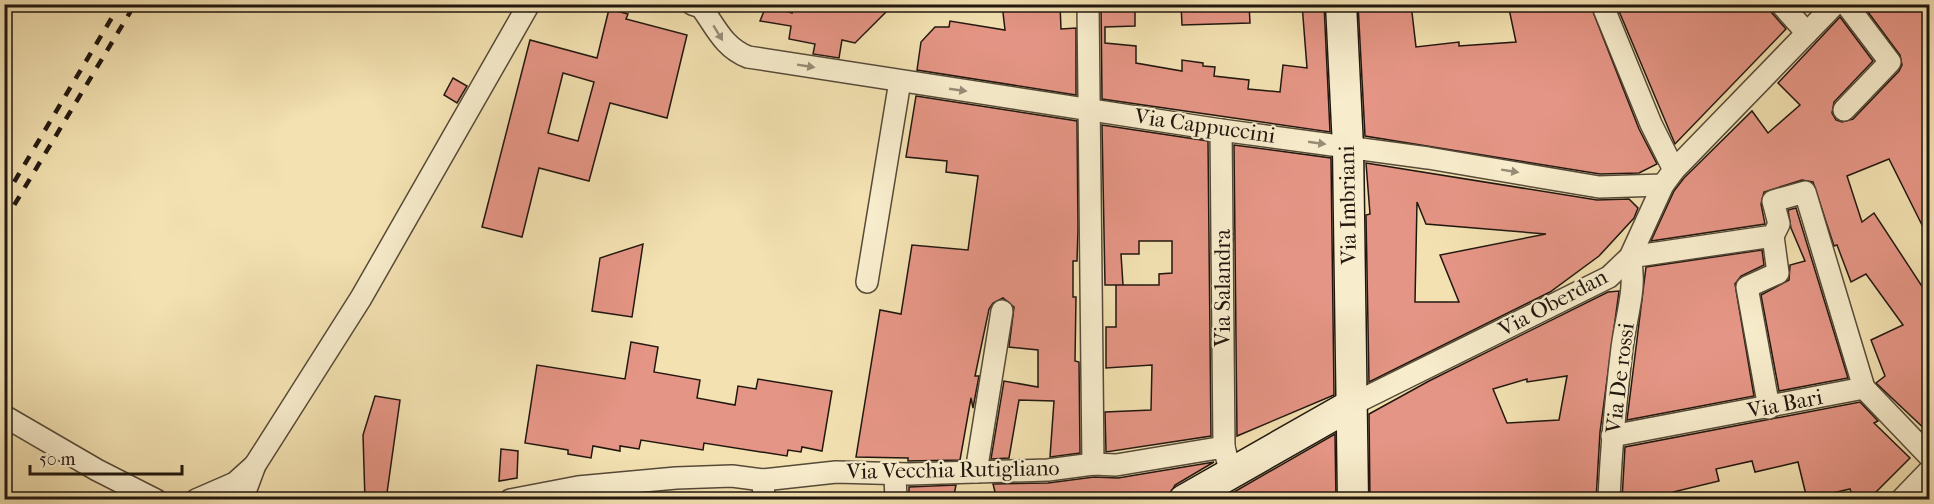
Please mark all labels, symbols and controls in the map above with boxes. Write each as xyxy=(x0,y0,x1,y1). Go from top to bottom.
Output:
one-way arrow xyxy=(713,25,723,42)
one-way arrow xyxy=(796,62,815,71)
one-way arrow xyxy=(948,85,967,94)
street label: Via Cappuccini xyxy=(1132,103,1278,149)
one-way arrow xyxy=(1307,138,1326,147)
street label: Via Imbriani xyxy=(1334,145,1362,266)
one-way arrow xyxy=(1500,166,1519,175)
street label: Via Salandra xyxy=(1210,228,1236,348)
street label: Via Oberdan xyxy=(1493,263,1612,343)
street label: Via De rossi xyxy=(1600,321,1640,436)
street label: Via Bari xyxy=(1744,384,1825,424)
scale bar xyxy=(30,438,182,476)
text: 50 m xyxy=(39,449,76,470)
street label: Via Vecchia Rutigliano xyxy=(845,455,1060,485)

